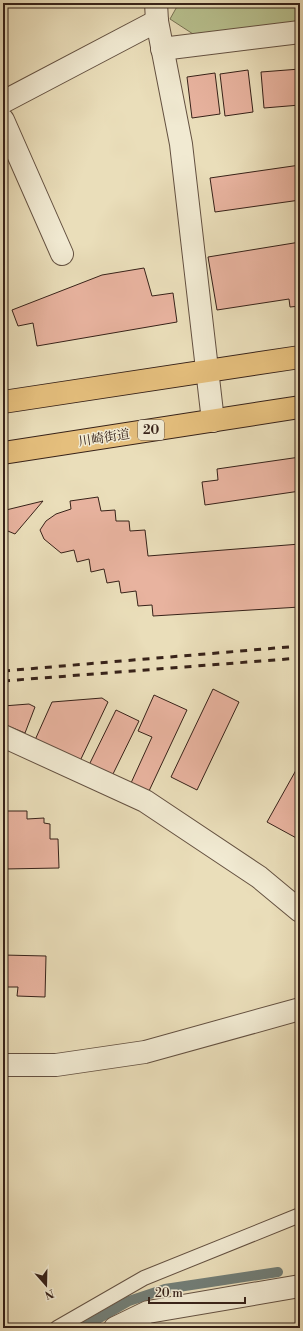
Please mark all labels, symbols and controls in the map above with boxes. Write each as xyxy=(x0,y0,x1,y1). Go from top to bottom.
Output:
road number: 20 xyxy=(138,420,164,440)
street label: 川崎街道 xyxy=(77,426,131,450)
north arrow xyxy=(26,1265,66,1305)
scale bar xyxy=(149,1279,245,1305)
text: N xyxy=(42,1285,56,1302)
text: 20 m xyxy=(155,1286,183,1301)

